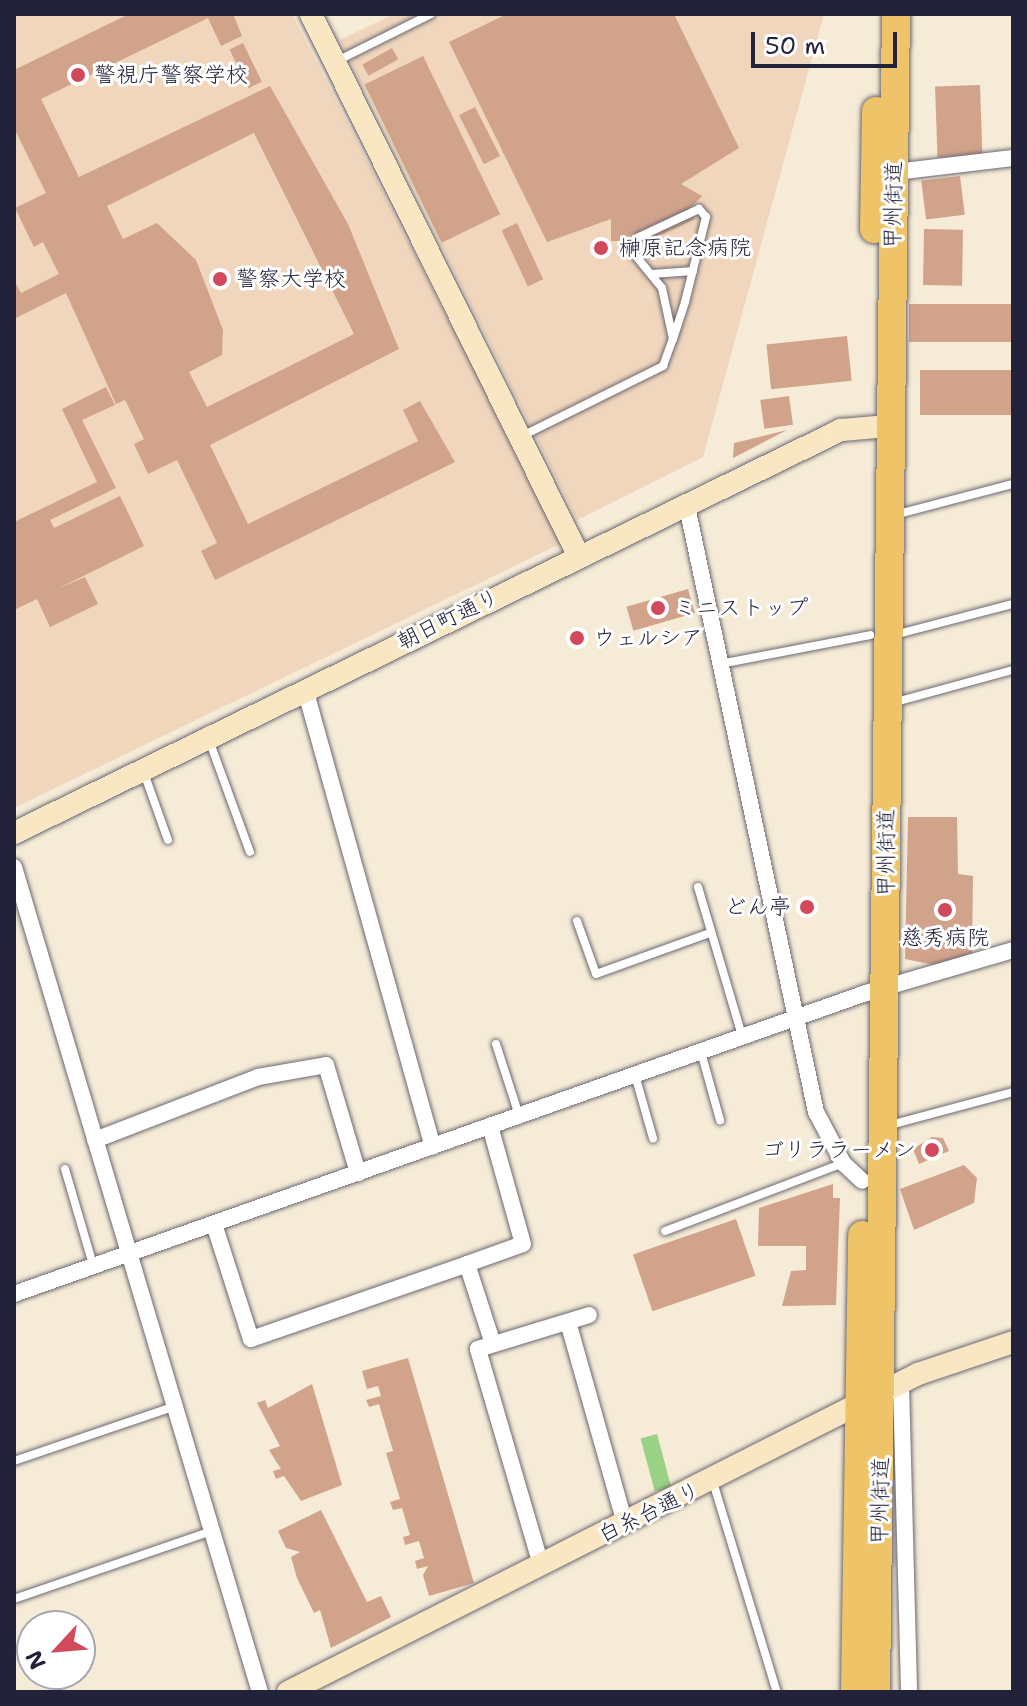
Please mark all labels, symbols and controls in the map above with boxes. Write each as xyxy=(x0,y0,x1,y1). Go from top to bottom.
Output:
scale bar xyxy=(755,16,901,66)
text: 50 m xyxy=(765,30,825,62)
place label: 警視庁警察学校 xyxy=(94,62,248,88)
marker: 警視庁警察学校 xyxy=(69,66,87,84)
street label: 甲州街道 xyxy=(879,161,907,249)
place label: 榊原記念病院 xyxy=(619,235,751,261)
marker: 榊原記念病院 xyxy=(590,237,612,259)
place label: 警察大学校 xyxy=(236,266,346,292)
marker: 警察大学校 xyxy=(211,270,229,288)
street label: 朝日町通り xyxy=(393,583,503,655)
place label: ミニストップ xyxy=(674,595,806,621)
marker: ミニストップ xyxy=(649,599,667,617)
place label: ウェルシア xyxy=(593,625,703,651)
marker: ウェルシア xyxy=(568,629,586,647)
street label: 甲州街道 xyxy=(873,809,899,897)
place label: どん亭 xyxy=(725,894,791,920)
marker: どん亭 xyxy=(798,898,816,916)
marker: 慈秀病院 xyxy=(934,899,956,921)
place label: 慈秀病院 xyxy=(901,925,989,951)
place label: ゴリララーメン xyxy=(762,1137,916,1163)
marker: ゴリララーメン xyxy=(923,1141,941,1159)
street label: 甲州街道 xyxy=(866,1457,894,1545)
street label: 白糸台通り xyxy=(594,1476,704,1548)
north arrow xyxy=(16,1610,96,1690)
text: N xyxy=(19,1646,53,1674)

